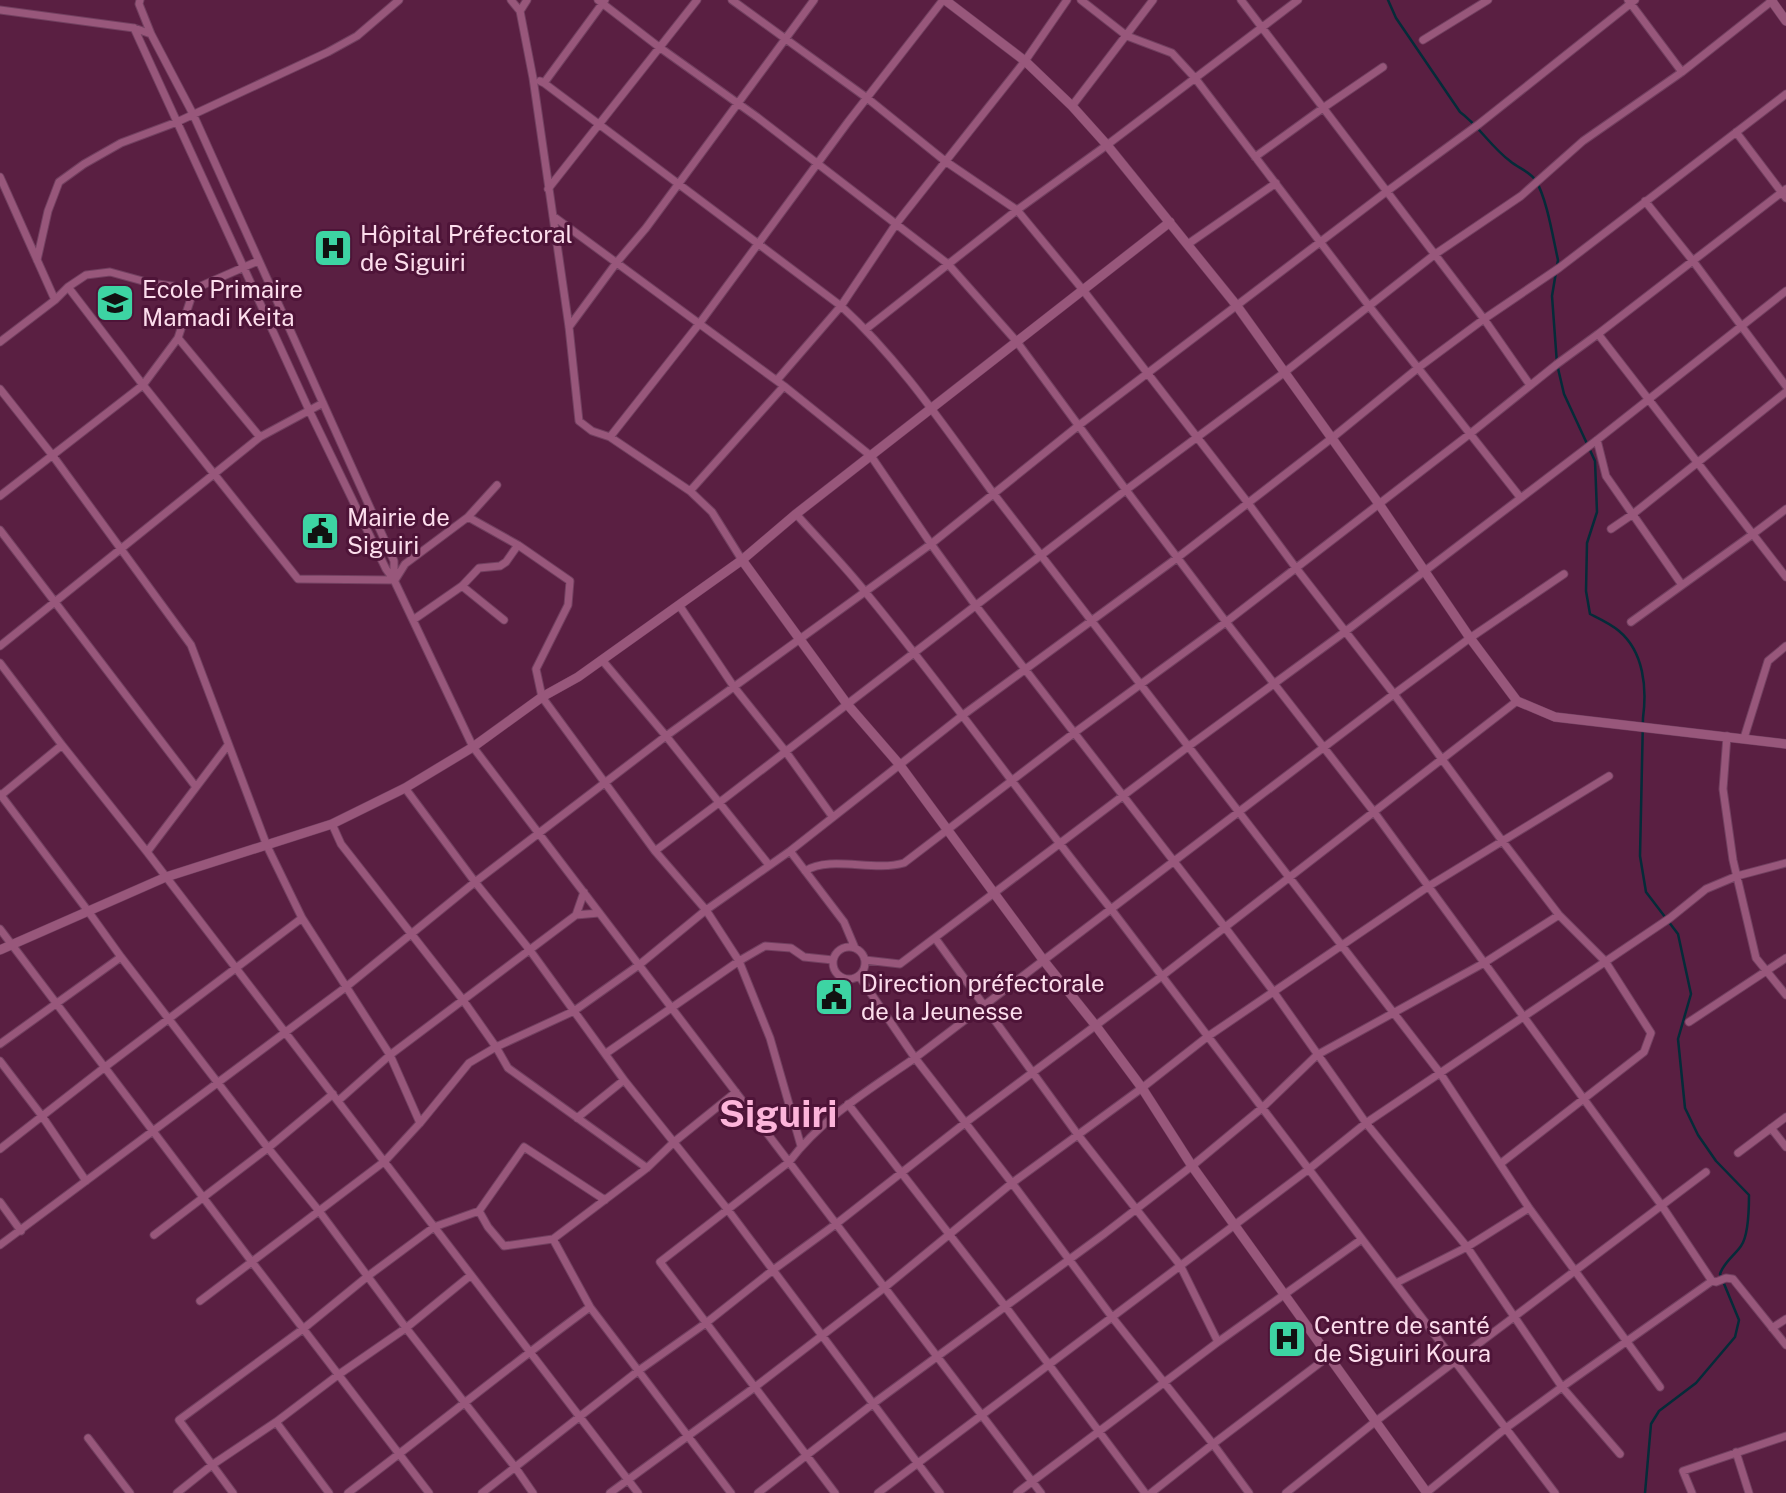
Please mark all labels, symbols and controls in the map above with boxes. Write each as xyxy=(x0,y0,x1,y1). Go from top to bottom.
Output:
place label: Hôpital Préfectoral de Siguiri xyxy=(360,220,573,276)
hospital icon: Hôpital Préfectoral de Siguiri xyxy=(312,227,354,269)
place label: Ecole Primaire Mamadi Keita xyxy=(142,275,303,331)
school or university icon: Ecole Primaire Mamadi Keita xyxy=(94,282,136,324)
place label: Mairie de Siguiri xyxy=(347,503,450,559)
public building icon: Mairie de Siguiri xyxy=(299,510,341,552)
place label: Direction préfectorale de la Jeunesse xyxy=(861,969,1105,1025)
public building icon: Direction préfectorale de la Jeunesse xyxy=(813,976,855,1018)
district label: Siguiri xyxy=(719,1091,837,1136)
place label: Centre de santé de Siguiri Koura xyxy=(1314,1311,1491,1367)
hospital icon: Centre de santé de Siguiri Koura xyxy=(1266,1318,1308,1360)

